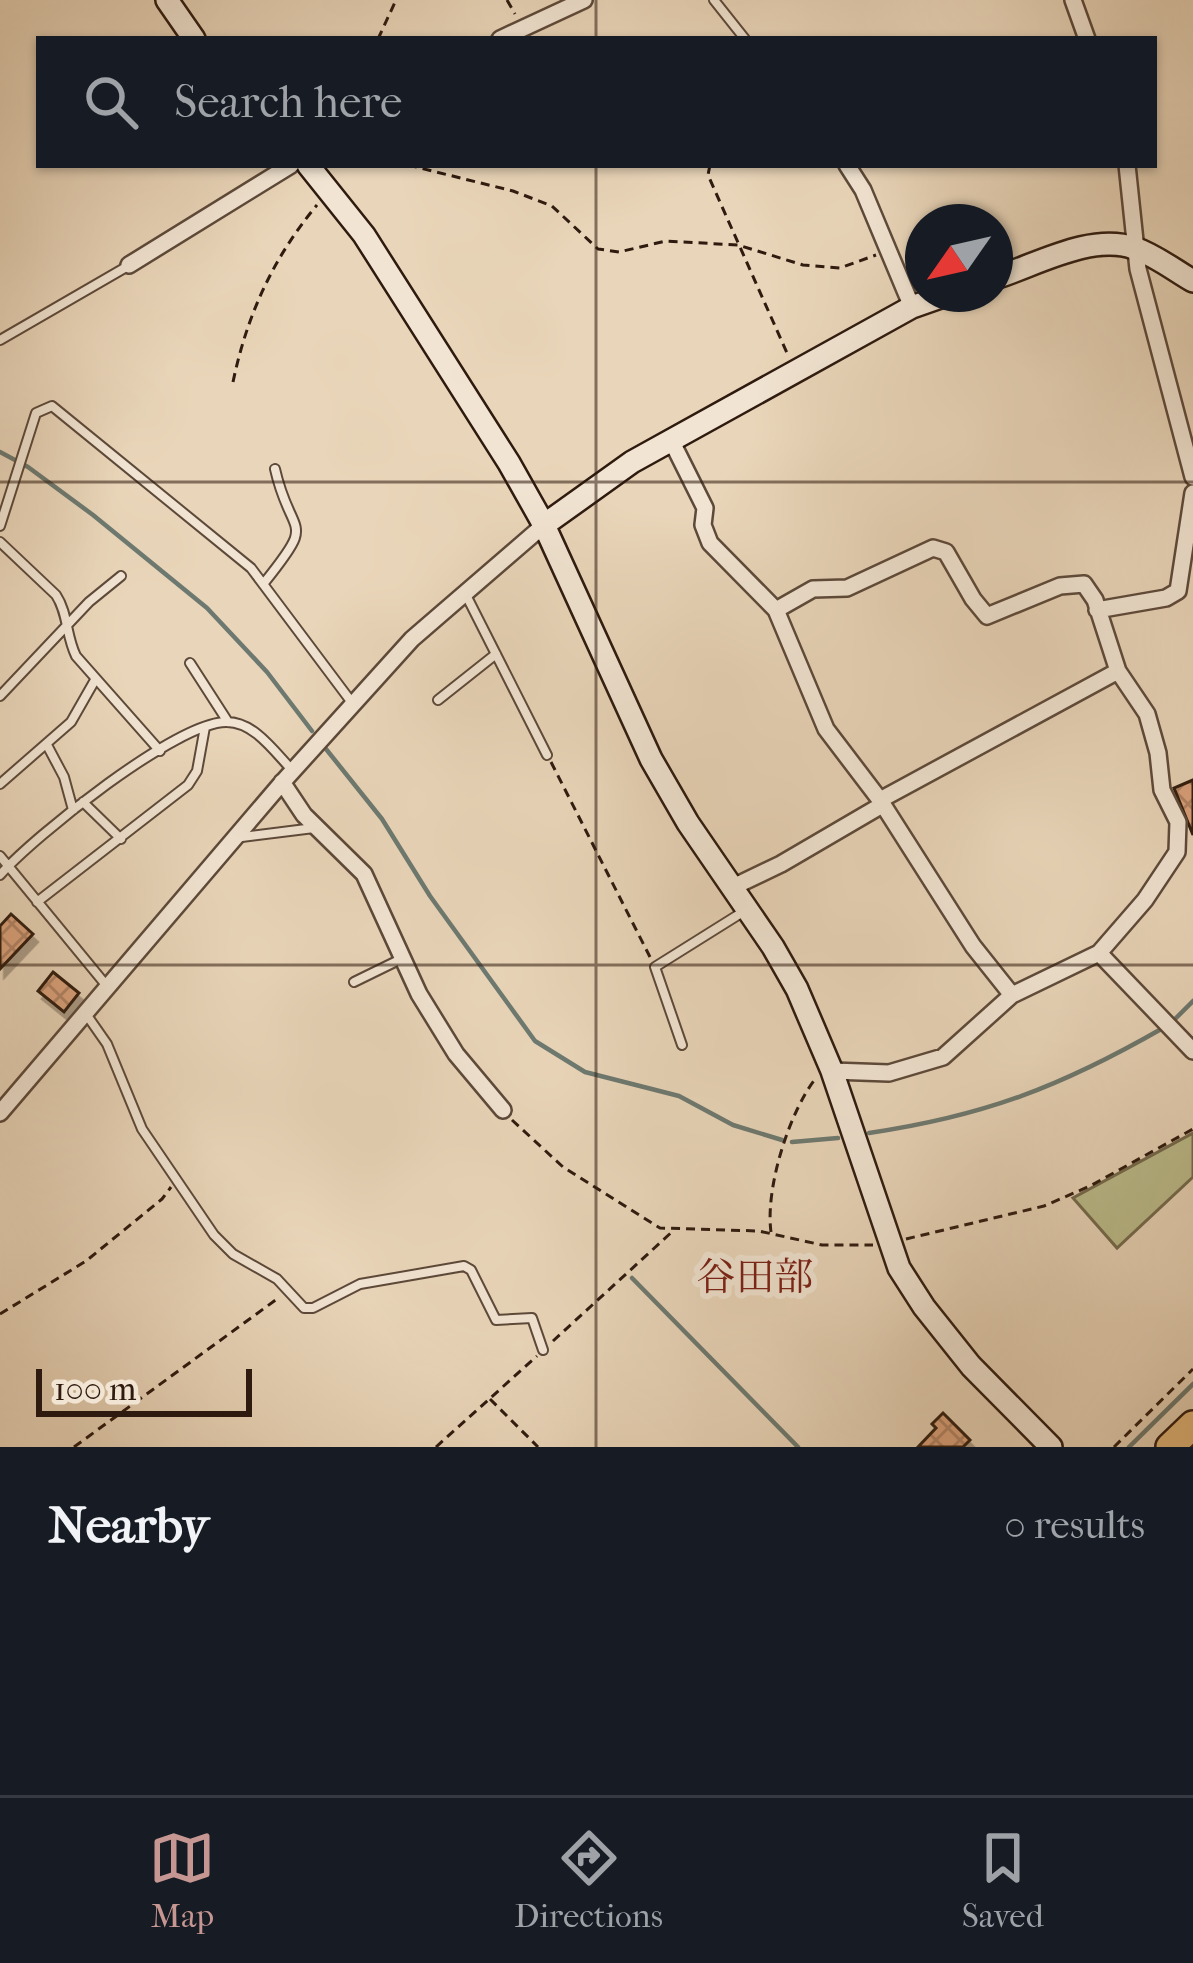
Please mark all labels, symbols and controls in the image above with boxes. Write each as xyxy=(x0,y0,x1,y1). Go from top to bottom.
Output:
search box xyxy=(36,36,1157,168)
icon: search xyxy=(78,69,144,135)
text: Search here xyxy=(174,76,402,129)
north arrow xyxy=(905,204,1013,312)
district label: 谷田部 xyxy=(696,1254,814,1300)
scale bar xyxy=(36,1363,252,1416)
text: 100 m xyxy=(54,1370,137,1409)
text: Nearby xyxy=(48,1495,209,1555)
text: 0 results xyxy=(1004,1502,1145,1548)
tab: Map xyxy=(149,1825,215,1936)
tab: Directions xyxy=(514,1825,663,1936)
tab: Saved xyxy=(962,1825,1044,1936)

